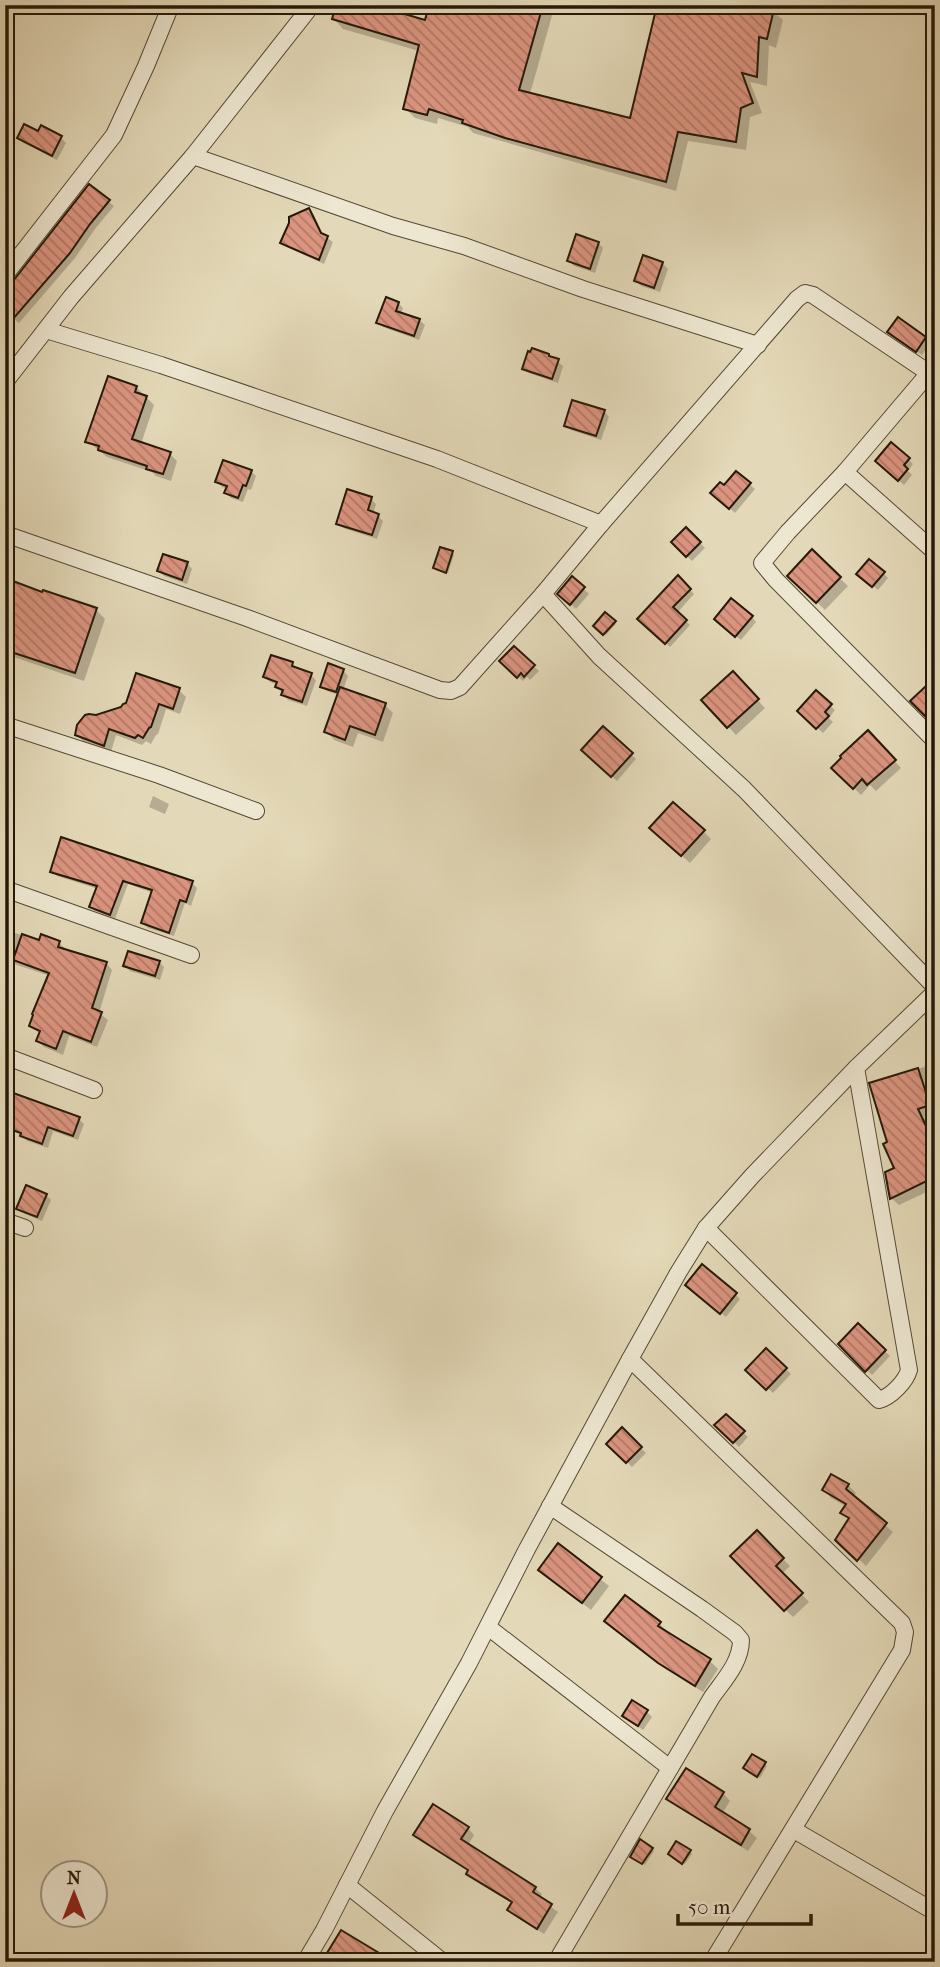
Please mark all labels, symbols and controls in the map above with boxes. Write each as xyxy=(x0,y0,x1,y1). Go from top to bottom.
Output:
north arrow xyxy=(38,1858,108,1928)
text: N xyxy=(67,1867,82,1889)
scale bar xyxy=(678,1883,810,1927)
text: 50 m xyxy=(688,1895,731,1919)

